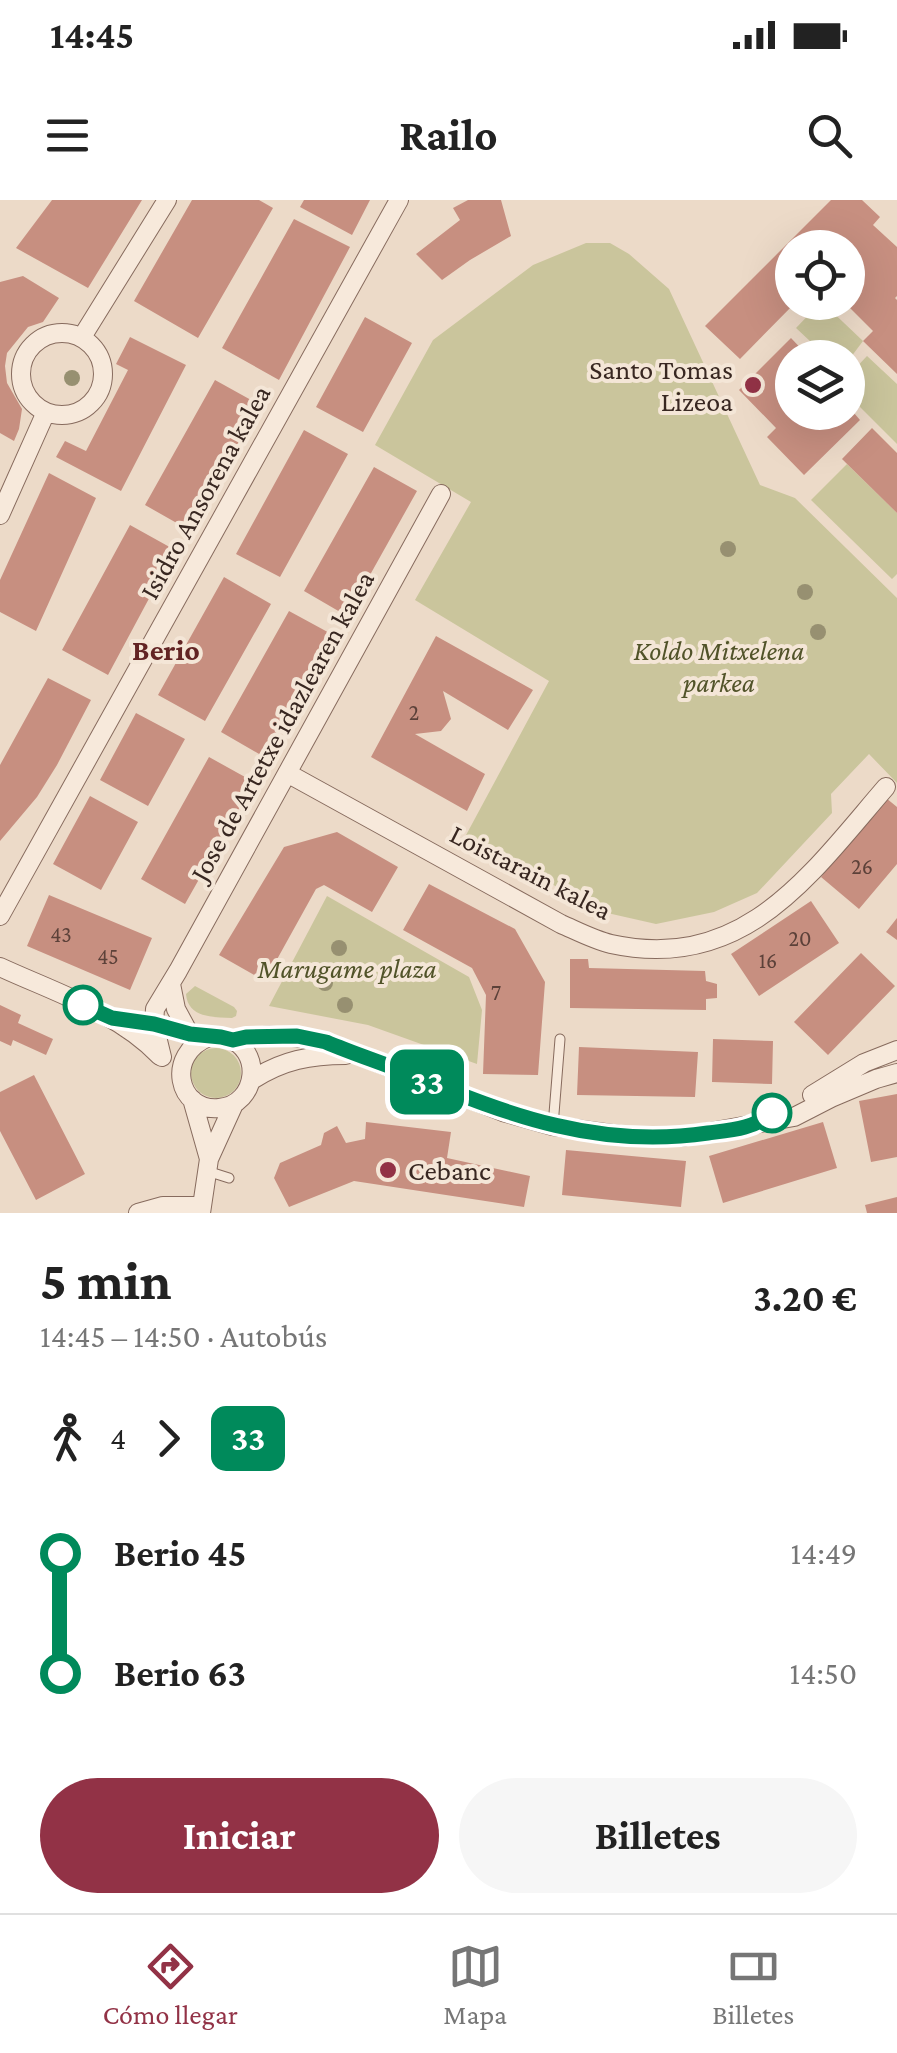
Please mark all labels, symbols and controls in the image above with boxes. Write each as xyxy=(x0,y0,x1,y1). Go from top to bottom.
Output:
text: 14:45 xyxy=(50,14,134,56)
icon: menu xyxy=(40,108,95,163)
icon: search xyxy=(802,108,857,163)
text: Railo xyxy=(399,110,498,160)
map controls xyxy=(775,230,865,430)
button: locate xyxy=(775,230,865,320)
button: layers xyxy=(775,340,865,430)
place label: Santo Tomas Lizeoa xyxy=(589,354,733,417)
marker: Santo Tomas Lizeoa xyxy=(742,374,764,396)
street label: Isidro Ansorena kalea xyxy=(133,380,277,604)
street label: Jose de Artetxe idazlearen kalea xyxy=(182,565,380,889)
district label: Berio xyxy=(132,633,200,666)
park label: Koldo Mitxelena parkea xyxy=(634,635,804,698)
house number: 2 xyxy=(409,700,419,725)
street label: Loistarain kalea xyxy=(445,818,617,926)
house number: 26 xyxy=(851,854,873,879)
house number: 43 xyxy=(50,922,72,947)
house number: 20 xyxy=(789,926,811,951)
house number: 45 xyxy=(97,944,119,969)
house number: 16 xyxy=(759,948,777,973)
park label: Marugame plaza xyxy=(256,953,437,984)
house number: 7 xyxy=(491,980,501,1005)
unlabelled marker xyxy=(64,986,102,1024)
line badge: 33 xyxy=(382,1050,472,1114)
text: 33 xyxy=(410,1063,444,1102)
unlabelled marker xyxy=(753,1094,791,1132)
place label: Cebanc xyxy=(408,1155,491,1186)
marker: Cebanc xyxy=(377,1159,399,1181)
text: 5 min xyxy=(40,1250,172,1311)
text: 3.20 € xyxy=(753,1277,857,1319)
text: 14:45 – 14:50 · Autobús xyxy=(40,1318,327,1354)
icon: walk xyxy=(40,1411,95,1466)
icon: forward xyxy=(141,1411,196,1466)
text: 33 xyxy=(231,1419,265,1458)
text: 4 xyxy=(110,1420,126,1456)
text: Berio 45 xyxy=(114,1532,246,1574)
text: 14:49 xyxy=(790,1535,857,1571)
text: Berio 63 xyxy=(114,1652,246,1694)
text: 14:50 xyxy=(790,1655,857,1691)
button: Iniciar xyxy=(40,1778,439,1893)
button: Billetes xyxy=(459,1778,857,1893)
tab: Cómo llegar xyxy=(103,1939,238,2030)
tab: Mapa xyxy=(443,1939,507,2030)
tab: Billetes xyxy=(712,1939,794,2030)

